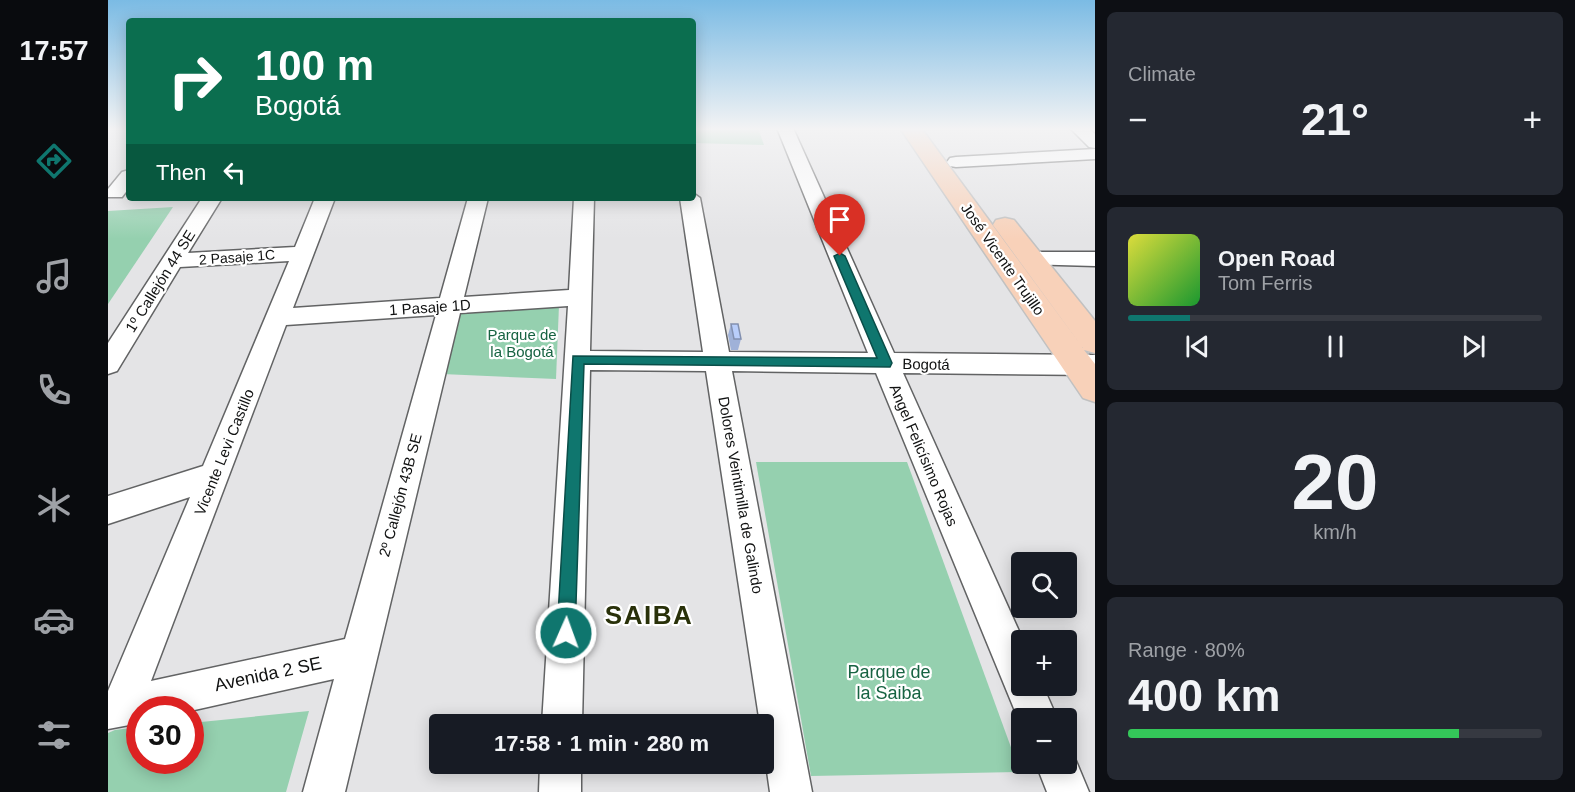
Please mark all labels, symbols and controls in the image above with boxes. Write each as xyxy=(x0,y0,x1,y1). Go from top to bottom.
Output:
text: 17:57 xyxy=(19,36,89,66)
icon: right xyxy=(156,42,234,120)
text: 100 m xyxy=(255,42,374,89)
text: Climate xyxy=(1128,63,1196,85)
text: Bogotá xyxy=(255,91,341,121)
text: 21° xyxy=(1301,94,1369,145)
text: − xyxy=(1128,101,1147,138)
text: + xyxy=(1523,101,1542,138)
icon: directions xyxy=(33,140,75,182)
icon: left xyxy=(218,156,251,189)
text: Then xyxy=(156,160,206,185)
pin xyxy=(814,194,865,256)
street label: José Vicente Trujillo xyxy=(958,200,1048,318)
icon: arrive xyxy=(823,203,856,236)
street label: 1º Callejón 44 SE xyxy=(122,227,198,335)
street label: 2 Pasaje 1C xyxy=(198,246,276,268)
text: Open Road xyxy=(1218,246,1335,271)
icon: music xyxy=(33,255,75,297)
text: Tom Ferris xyxy=(1218,272,1312,294)
street label: 1 Pasaje 1D xyxy=(389,296,472,318)
park label: Parque de la Bogotá xyxy=(487,326,557,360)
icon: previous xyxy=(1181,330,1214,363)
icon: pause xyxy=(1319,330,1352,363)
icon: next xyxy=(1457,330,1490,363)
street label: Bogotá xyxy=(902,355,951,373)
icon: phone xyxy=(33,369,75,411)
street label: Angel Felicísimo Rojas xyxy=(886,381,962,529)
street label: Vicente Levi Castillo xyxy=(191,386,257,518)
street label: Dolores Veintimilla de Galindo xyxy=(715,395,767,595)
street label: 2º Callejón 43B SE xyxy=(375,431,425,559)
text: 20 xyxy=(1292,438,1378,526)
icon: climate xyxy=(33,484,75,526)
text: km/h xyxy=(1313,521,1357,543)
map controls xyxy=(1011,552,1077,774)
button: search xyxy=(1011,552,1077,618)
icon: car xyxy=(33,599,75,641)
district label: SAIBA xyxy=(605,600,693,630)
position arrow xyxy=(534,601,598,665)
button: + xyxy=(1011,630,1077,696)
text: Range · 80% xyxy=(1128,639,1245,661)
street label: Avenida 2 SE xyxy=(213,653,323,695)
park label: Parque de la Saiba xyxy=(847,662,931,703)
text: 400 km xyxy=(1128,670,1281,721)
speed limit sign: 30 xyxy=(126,696,204,774)
button: − xyxy=(1011,708,1077,774)
icon: filters xyxy=(33,714,75,756)
text: 17:58 · 1 min · 280 m xyxy=(494,731,709,756)

